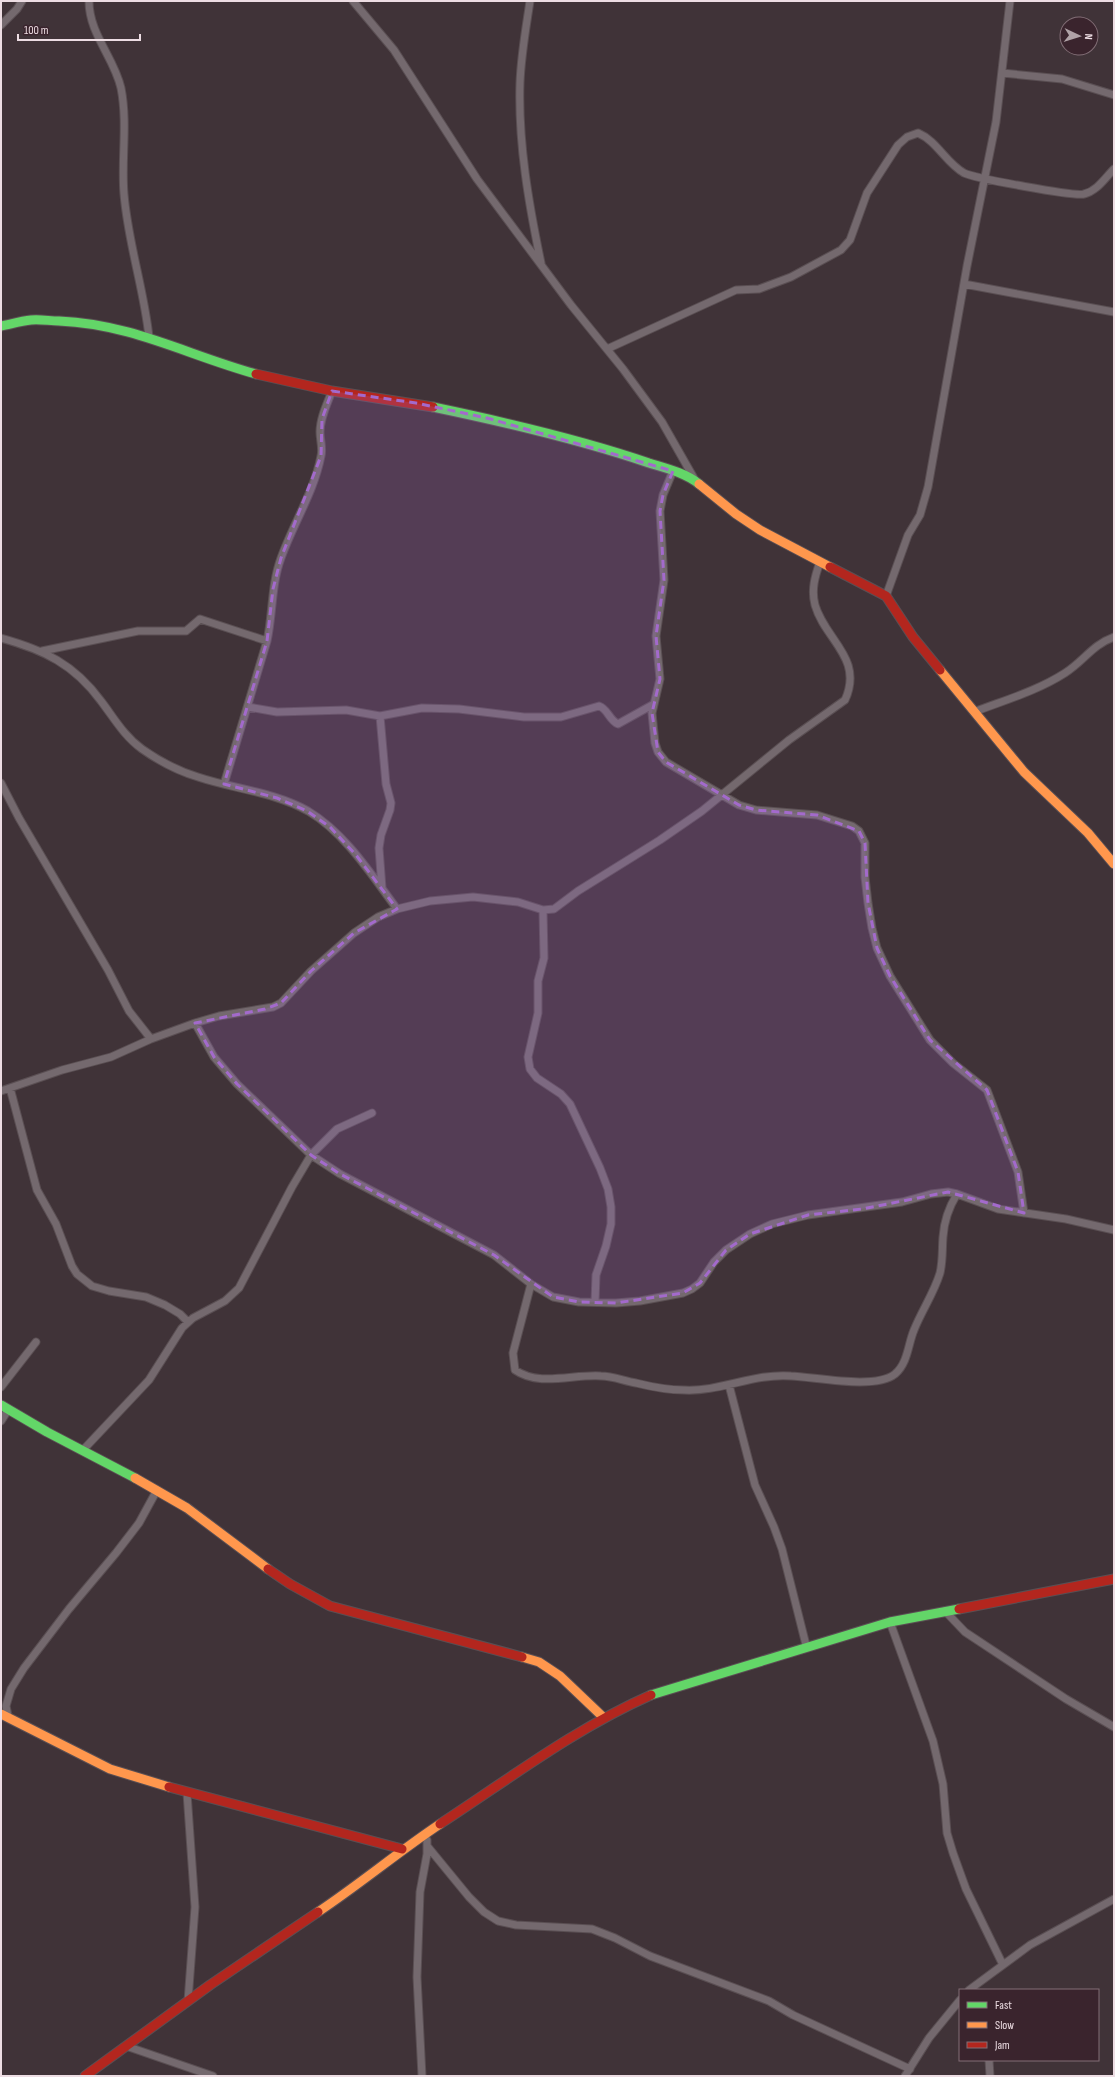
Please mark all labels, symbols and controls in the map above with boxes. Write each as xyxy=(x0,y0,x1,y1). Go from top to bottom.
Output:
scale bar xyxy=(18,16,140,42)
north arrow xyxy=(1059,16,1099,56)
text: 100 m xyxy=(24,23,49,38)
text: N xyxy=(1082,33,1095,40)
legend xyxy=(959,1989,1099,2061)
text: Fast xyxy=(995,1998,1012,2013)
text: Slow xyxy=(995,2018,1014,2033)
text: Jam xyxy=(994,2038,1010,2053)

